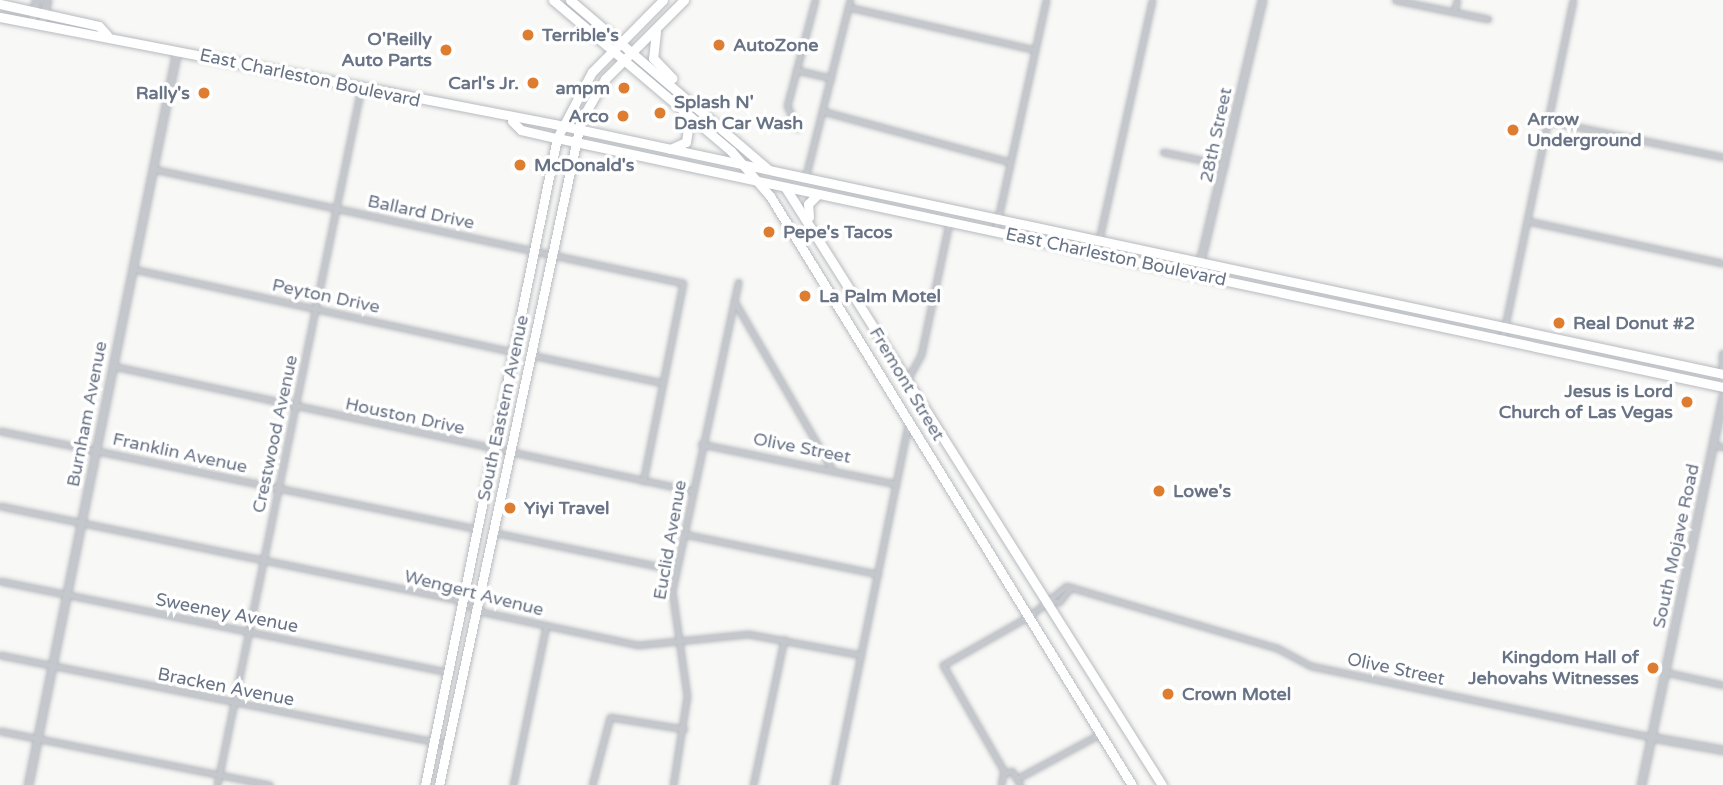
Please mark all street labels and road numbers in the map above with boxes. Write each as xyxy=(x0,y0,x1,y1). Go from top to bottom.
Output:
street label: East Charleston Boulevard xyxy=(198,44,422,112)
street label: 28th Street xyxy=(1195,86,1237,184)
street label: Ballard Drive xyxy=(366,190,476,234)
street label: East Charleston Boulevard xyxy=(1004,223,1228,291)
street label: Peyton Drive xyxy=(270,274,382,318)
street label: South Eastern Avenue xyxy=(473,313,533,503)
street label: Fremont Street xyxy=(865,323,949,445)
street label: Burnham Avenue xyxy=(62,339,112,489)
street label: Crestwood Avenue xyxy=(248,353,302,515)
street label: Houston Drive xyxy=(343,393,467,439)
street label: Franklin Avenue xyxy=(111,428,249,478)
street label: Olive Street xyxy=(751,428,853,468)
street label: South Mojave Road xyxy=(1648,462,1704,630)
street label: Euclid Avenue xyxy=(649,478,691,602)
street label: Wengert Avenue xyxy=(402,565,546,621)
street label: Sweeney Avenue xyxy=(154,589,300,637)
street label: Olive Street xyxy=(1345,648,1447,690)
street label: Bracken Avenue xyxy=(156,663,296,711)

